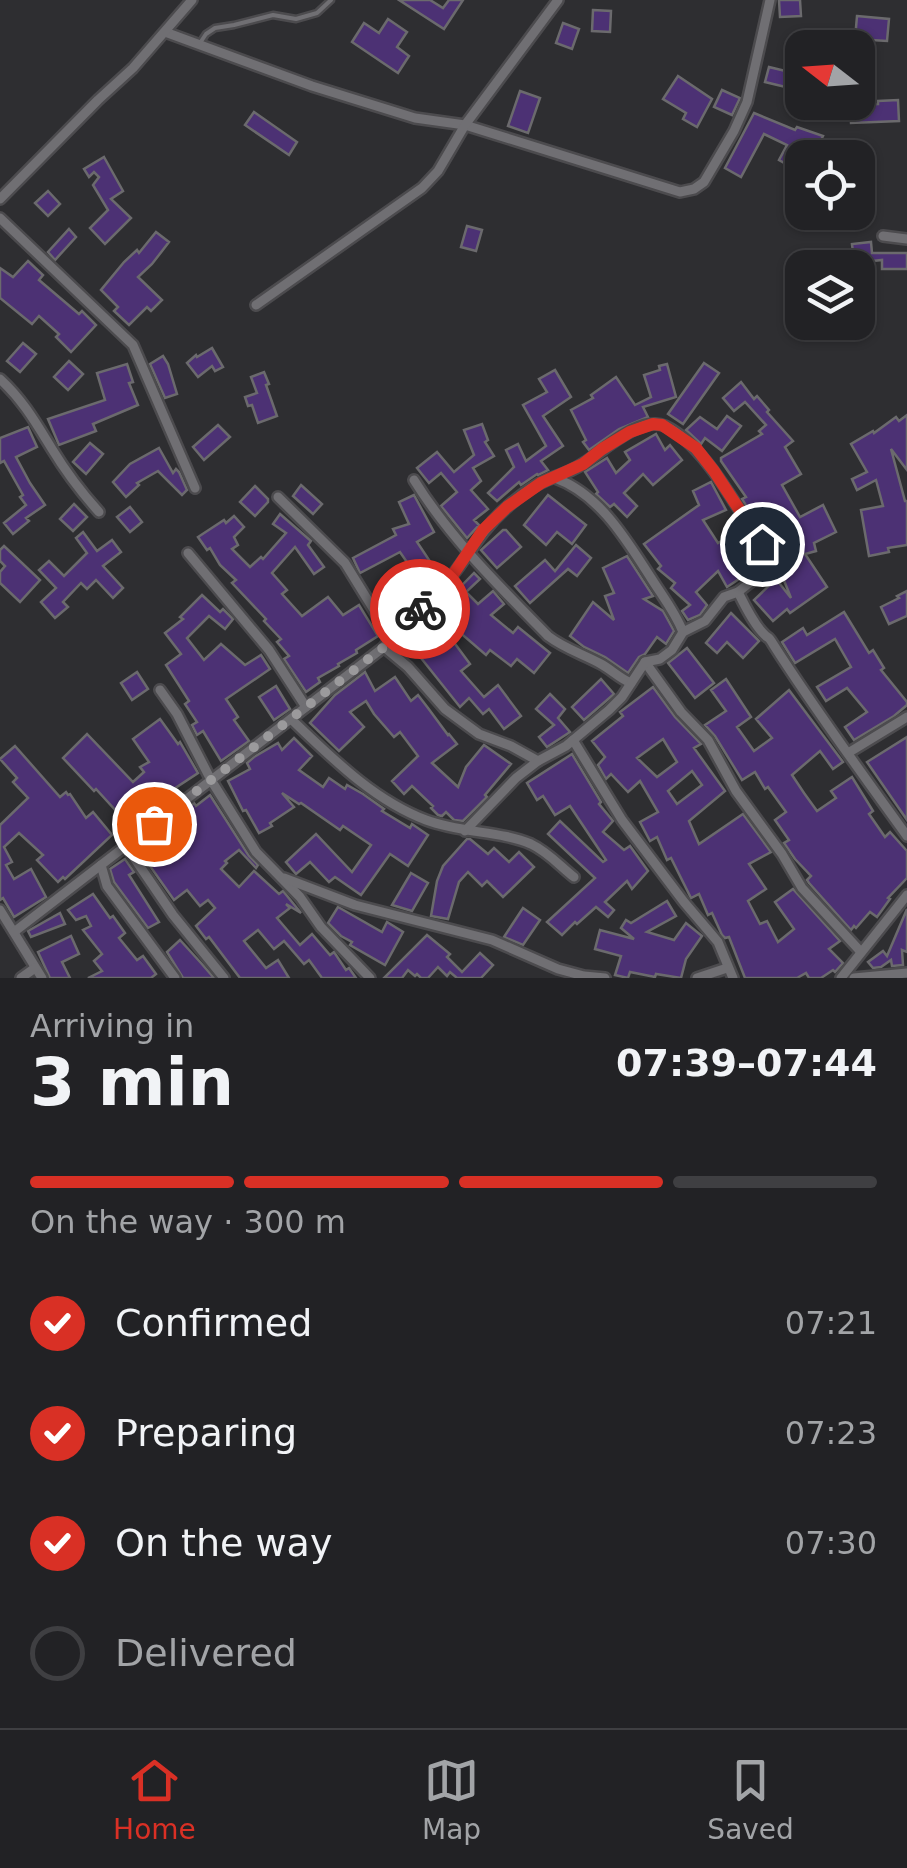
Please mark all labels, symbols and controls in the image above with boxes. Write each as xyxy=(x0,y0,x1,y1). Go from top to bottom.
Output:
north arrow xyxy=(785,30,875,120)
map controls xyxy=(785,30,875,340)
button: locate xyxy=(785,140,875,230)
button: layers xyxy=(785,250,875,340)
pin xyxy=(720,502,805,587)
icon: home xyxy=(735,517,790,572)
courier xyxy=(370,559,470,659)
icon: bike xyxy=(393,582,448,637)
pin xyxy=(112,782,197,867)
icon: bag xyxy=(127,797,182,852)
text: Arriving in xyxy=(30,1007,194,1045)
text: 07:39–07:44 xyxy=(616,1041,877,1085)
text: 3 min xyxy=(30,1045,234,1120)
text: On the way · 300 m xyxy=(30,1203,346,1241)
icon: check xyxy=(30,1296,85,1351)
text: Confirmed xyxy=(115,1301,312,1345)
text: 07:21 xyxy=(785,1304,877,1342)
icon: check xyxy=(30,1406,85,1461)
text: Preparing xyxy=(115,1411,297,1455)
text: 07:23 xyxy=(785,1414,877,1452)
icon: check xyxy=(30,1516,85,1571)
text: On the way xyxy=(115,1521,332,1565)
text: 07:30 xyxy=(785,1524,877,1562)
text: Delivered xyxy=(115,1631,297,1675)
tab: Home xyxy=(113,1753,196,1846)
tab: Map xyxy=(422,1753,481,1846)
tab: Saved xyxy=(707,1753,794,1846)

